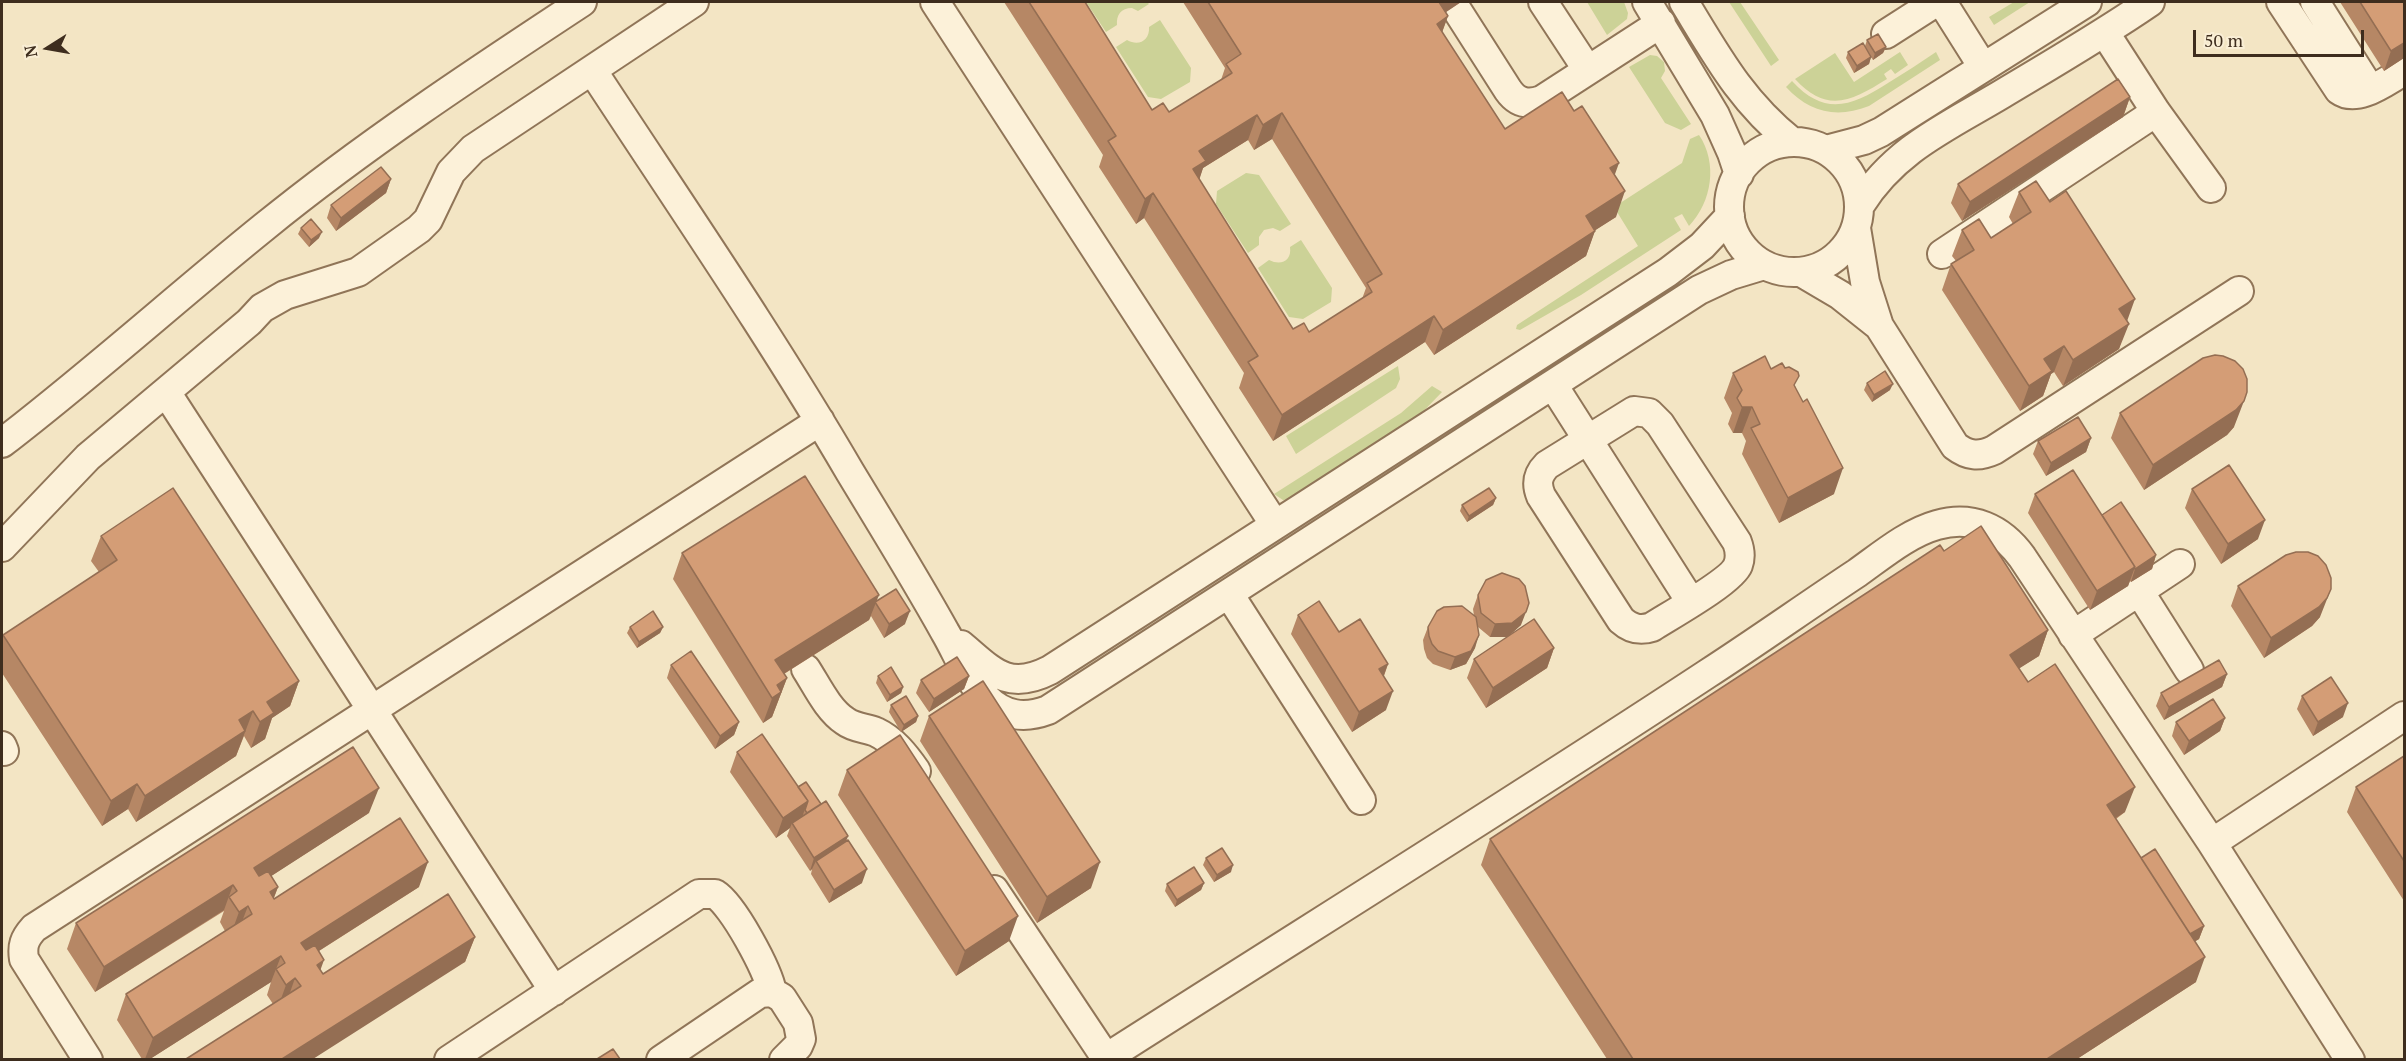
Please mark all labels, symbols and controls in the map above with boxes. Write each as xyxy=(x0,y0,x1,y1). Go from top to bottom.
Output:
north arrow xyxy=(18,18,78,78)
scale bar xyxy=(2196,18,2367,56)
text: 50 m xyxy=(2204,28,2243,52)
text: N xyxy=(18,43,42,59)

